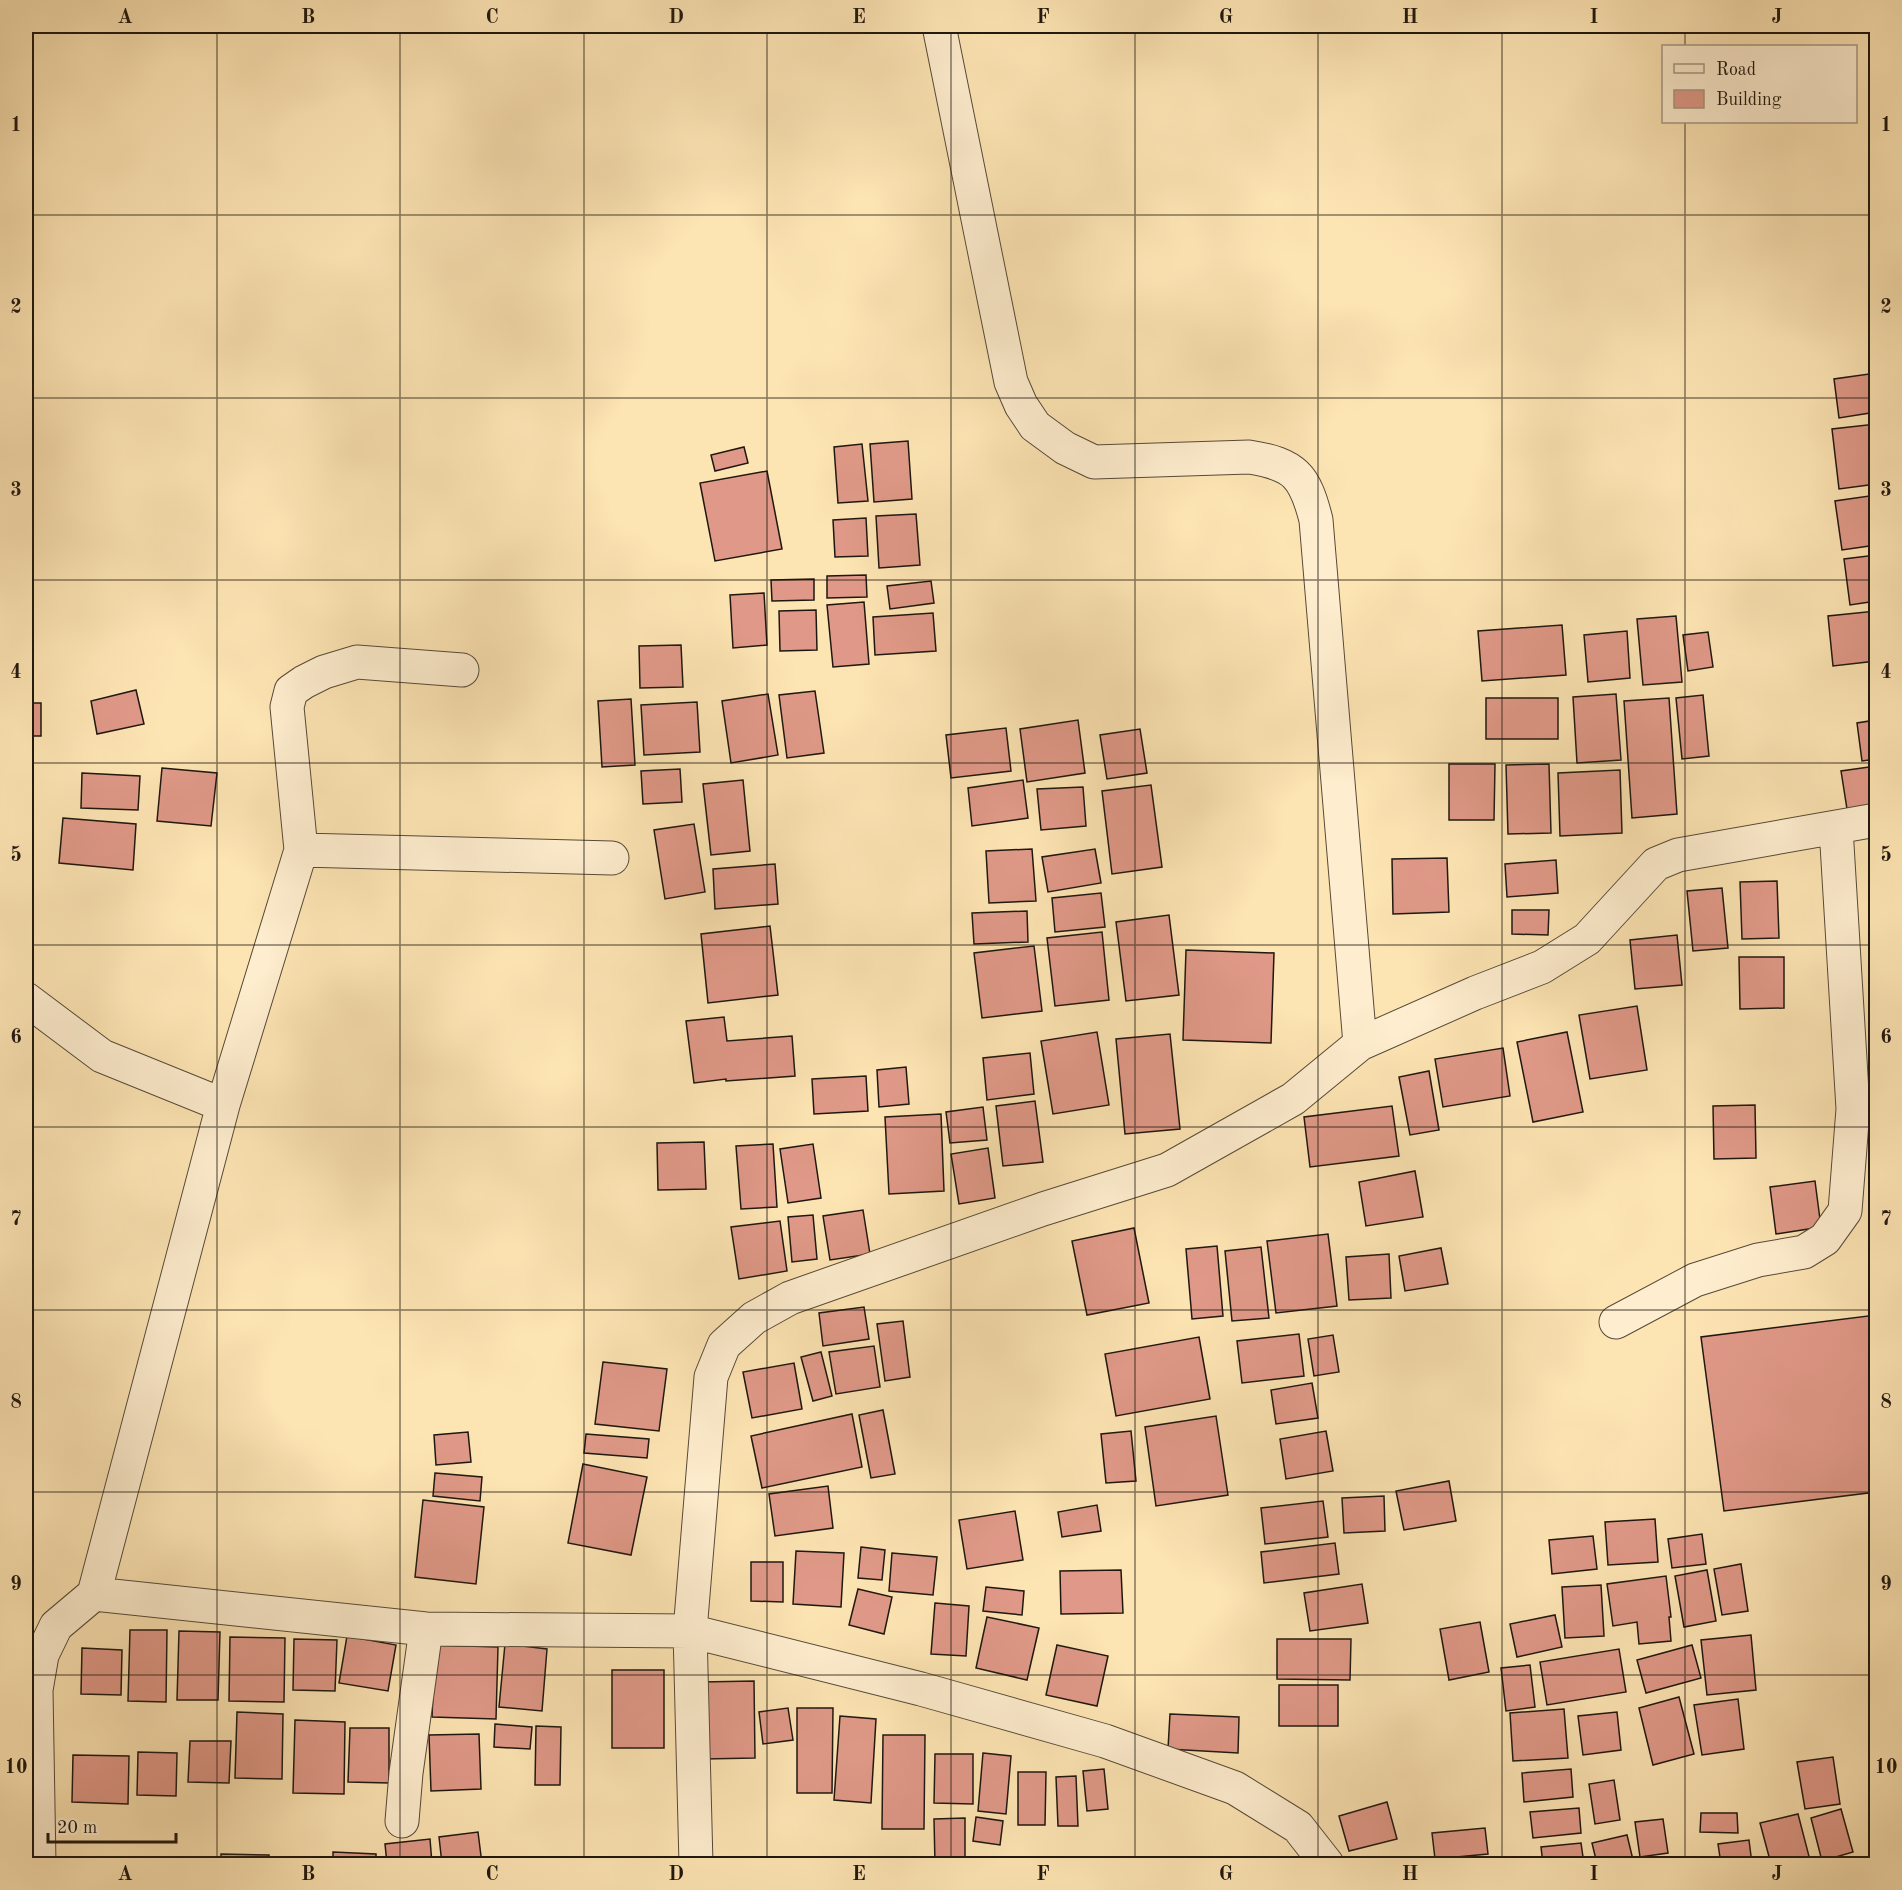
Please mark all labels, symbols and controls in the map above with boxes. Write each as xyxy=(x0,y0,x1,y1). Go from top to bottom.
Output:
text: A xyxy=(117,8,133,28)
text: B xyxy=(301,8,315,28)
text: C xyxy=(485,8,499,28)
text: D xyxy=(668,8,684,28)
text: E xyxy=(852,8,866,28)
text: F xyxy=(1036,8,1050,28)
text: G xyxy=(1219,8,1233,28)
text: H xyxy=(1402,8,1418,28)
text: I xyxy=(1590,8,1598,28)
text: J xyxy=(1772,8,1783,28)
legend xyxy=(1662,45,1857,123)
text: Road xyxy=(1716,61,1756,79)
text: Building xyxy=(1716,91,1782,109)
text: 1 xyxy=(10,116,22,136)
text: 1 xyxy=(1880,116,1892,136)
text: 2 xyxy=(10,298,22,318)
text: 2 xyxy=(1880,298,1892,318)
text: 3 xyxy=(10,481,22,501)
text: 3 xyxy=(1880,481,1892,501)
text: 4 xyxy=(10,663,22,683)
text: 4 xyxy=(1880,663,1892,683)
text: 5 xyxy=(10,845,22,866)
text: 5 xyxy=(1880,845,1892,866)
text: 6 xyxy=(10,1028,22,1048)
text: 6 xyxy=(1880,1028,1892,1048)
text: 7 xyxy=(10,1210,22,1230)
text: 7 xyxy=(1880,1210,1892,1230)
text: 8 xyxy=(10,1393,22,1413)
text: 8 xyxy=(1880,1393,1892,1413)
text: 9 xyxy=(10,1575,22,1595)
text: 9 xyxy=(1880,1575,1892,1595)
text: 10 xyxy=(4,1758,28,1778)
text: 10 xyxy=(1874,1758,1898,1778)
scale bar xyxy=(48,1806,176,1844)
text: 20 m xyxy=(57,1819,97,1837)
text: A xyxy=(117,1865,133,1885)
text: B xyxy=(301,1865,315,1885)
text: C xyxy=(485,1865,499,1885)
text: D xyxy=(668,1865,684,1885)
text: E xyxy=(852,1865,866,1885)
text: F xyxy=(1036,1865,1050,1885)
text: G xyxy=(1219,1865,1233,1885)
text: H xyxy=(1402,1865,1418,1885)
text: I xyxy=(1590,1865,1598,1885)
text: J xyxy=(1772,1865,1783,1885)

